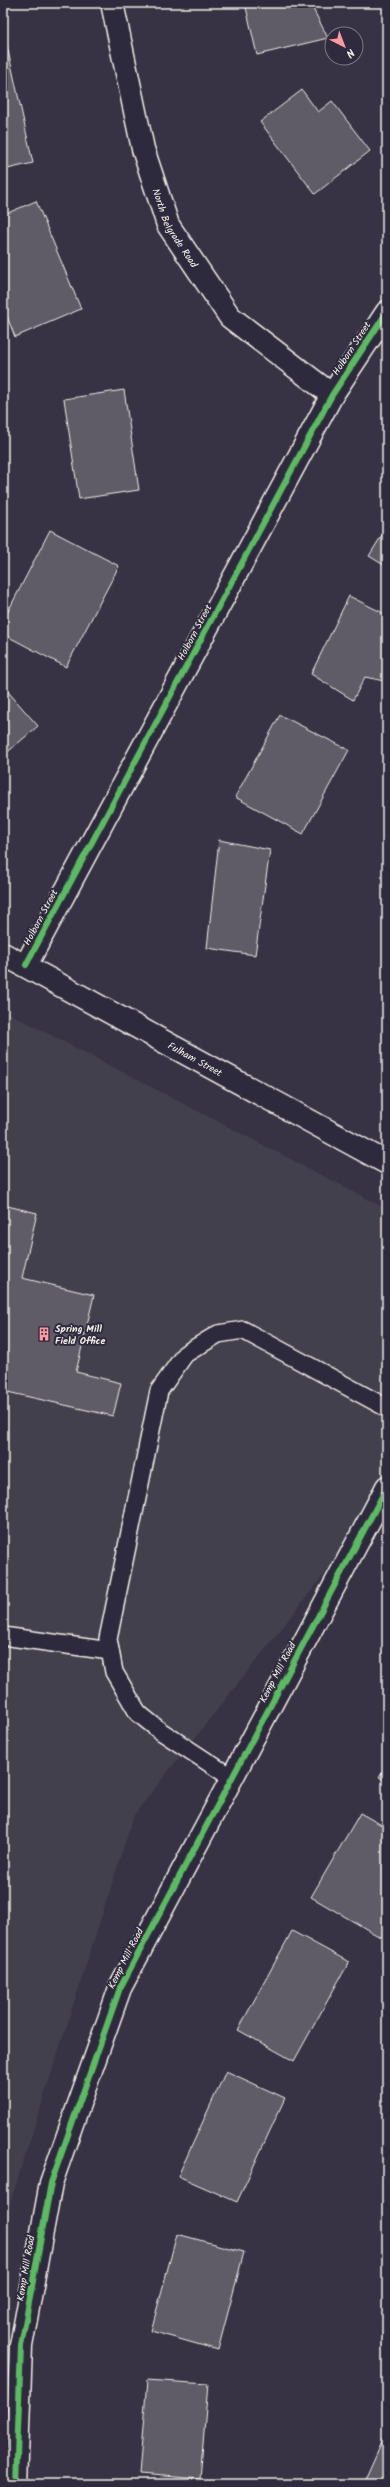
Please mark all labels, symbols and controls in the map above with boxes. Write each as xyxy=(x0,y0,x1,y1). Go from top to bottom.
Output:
north arrow xyxy=(324,26,364,66)
text: N xyxy=(341,44,359,62)
street label: North Belgrade Road xyxy=(148,187,202,272)
street label: Holborn Street xyxy=(328,318,375,379)
street label: Holborn Street xyxy=(173,601,216,663)
street label: Holborn Street xyxy=(19,886,62,948)
street label: Fulham Street xyxy=(165,1038,225,1081)
place label: Spring Mill Field Office xyxy=(55,1321,105,1349)
building icon: Spring Mill Field Office xyxy=(36,1326,52,1342)
street label: Kemp Mill Road xyxy=(255,1639,301,1706)
street label: Kemp Mill Road xyxy=(104,1924,149,1992)
street label: Kemp Mill Road xyxy=(12,2233,40,2302)

